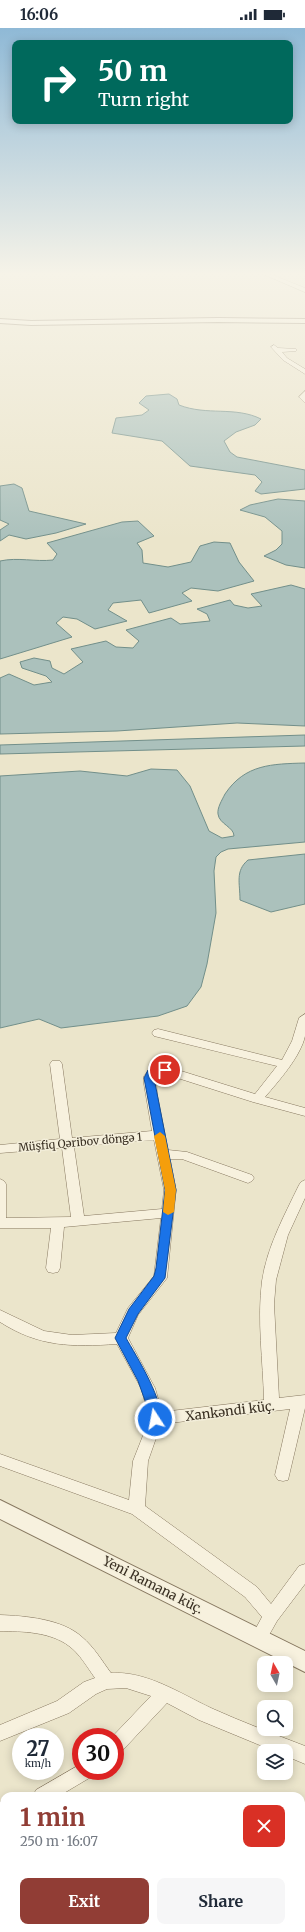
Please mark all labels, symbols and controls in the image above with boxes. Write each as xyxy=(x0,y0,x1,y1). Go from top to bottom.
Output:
text: 16:06 xyxy=(20,5,58,24)
text: 50 m xyxy=(98,53,167,89)
icon: right xyxy=(32,56,84,108)
text: Turn right xyxy=(98,88,189,111)
pin xyxy=(148,1053,182,1087)
icon: arrive xyxy=(154,1059,176,1081)
street label: Müşfiq Qəribov döngə 1 xyxy=(18,1130,143,1154)
street label: Xankəndi küç. xyxy=(184,1397,276,1425)
position arrow xyxy=(134,1398,176,1440)
street label: Yeni Ramana küç. xyxy=(99,1552,206,1618)
north arrow xyxy=(257,1656,293,1692)
map controls xyxy=(257,1656,293,1780)
button: search xyxy=(257,1700,293,1736)
speed limit sign: 30 xyxy=(72,1728,124,1780)
text: 27 xyxy=(26,1736,50,1761)
button: layers xyxy=(257,1744,293,1780)
text: km/h xyxy=(25,1757,51,1770)
text: 1 min xyxy=(20,1802,85,1833)
button: close xyxy=(243,1805,285,1847)
text: 250 m · 16:07 xyxy=(20,1833,98,1850)
button: Exit xyxy=(20,1878,149,1924)
button: Share xyxy=(157,1878,285,1924)

